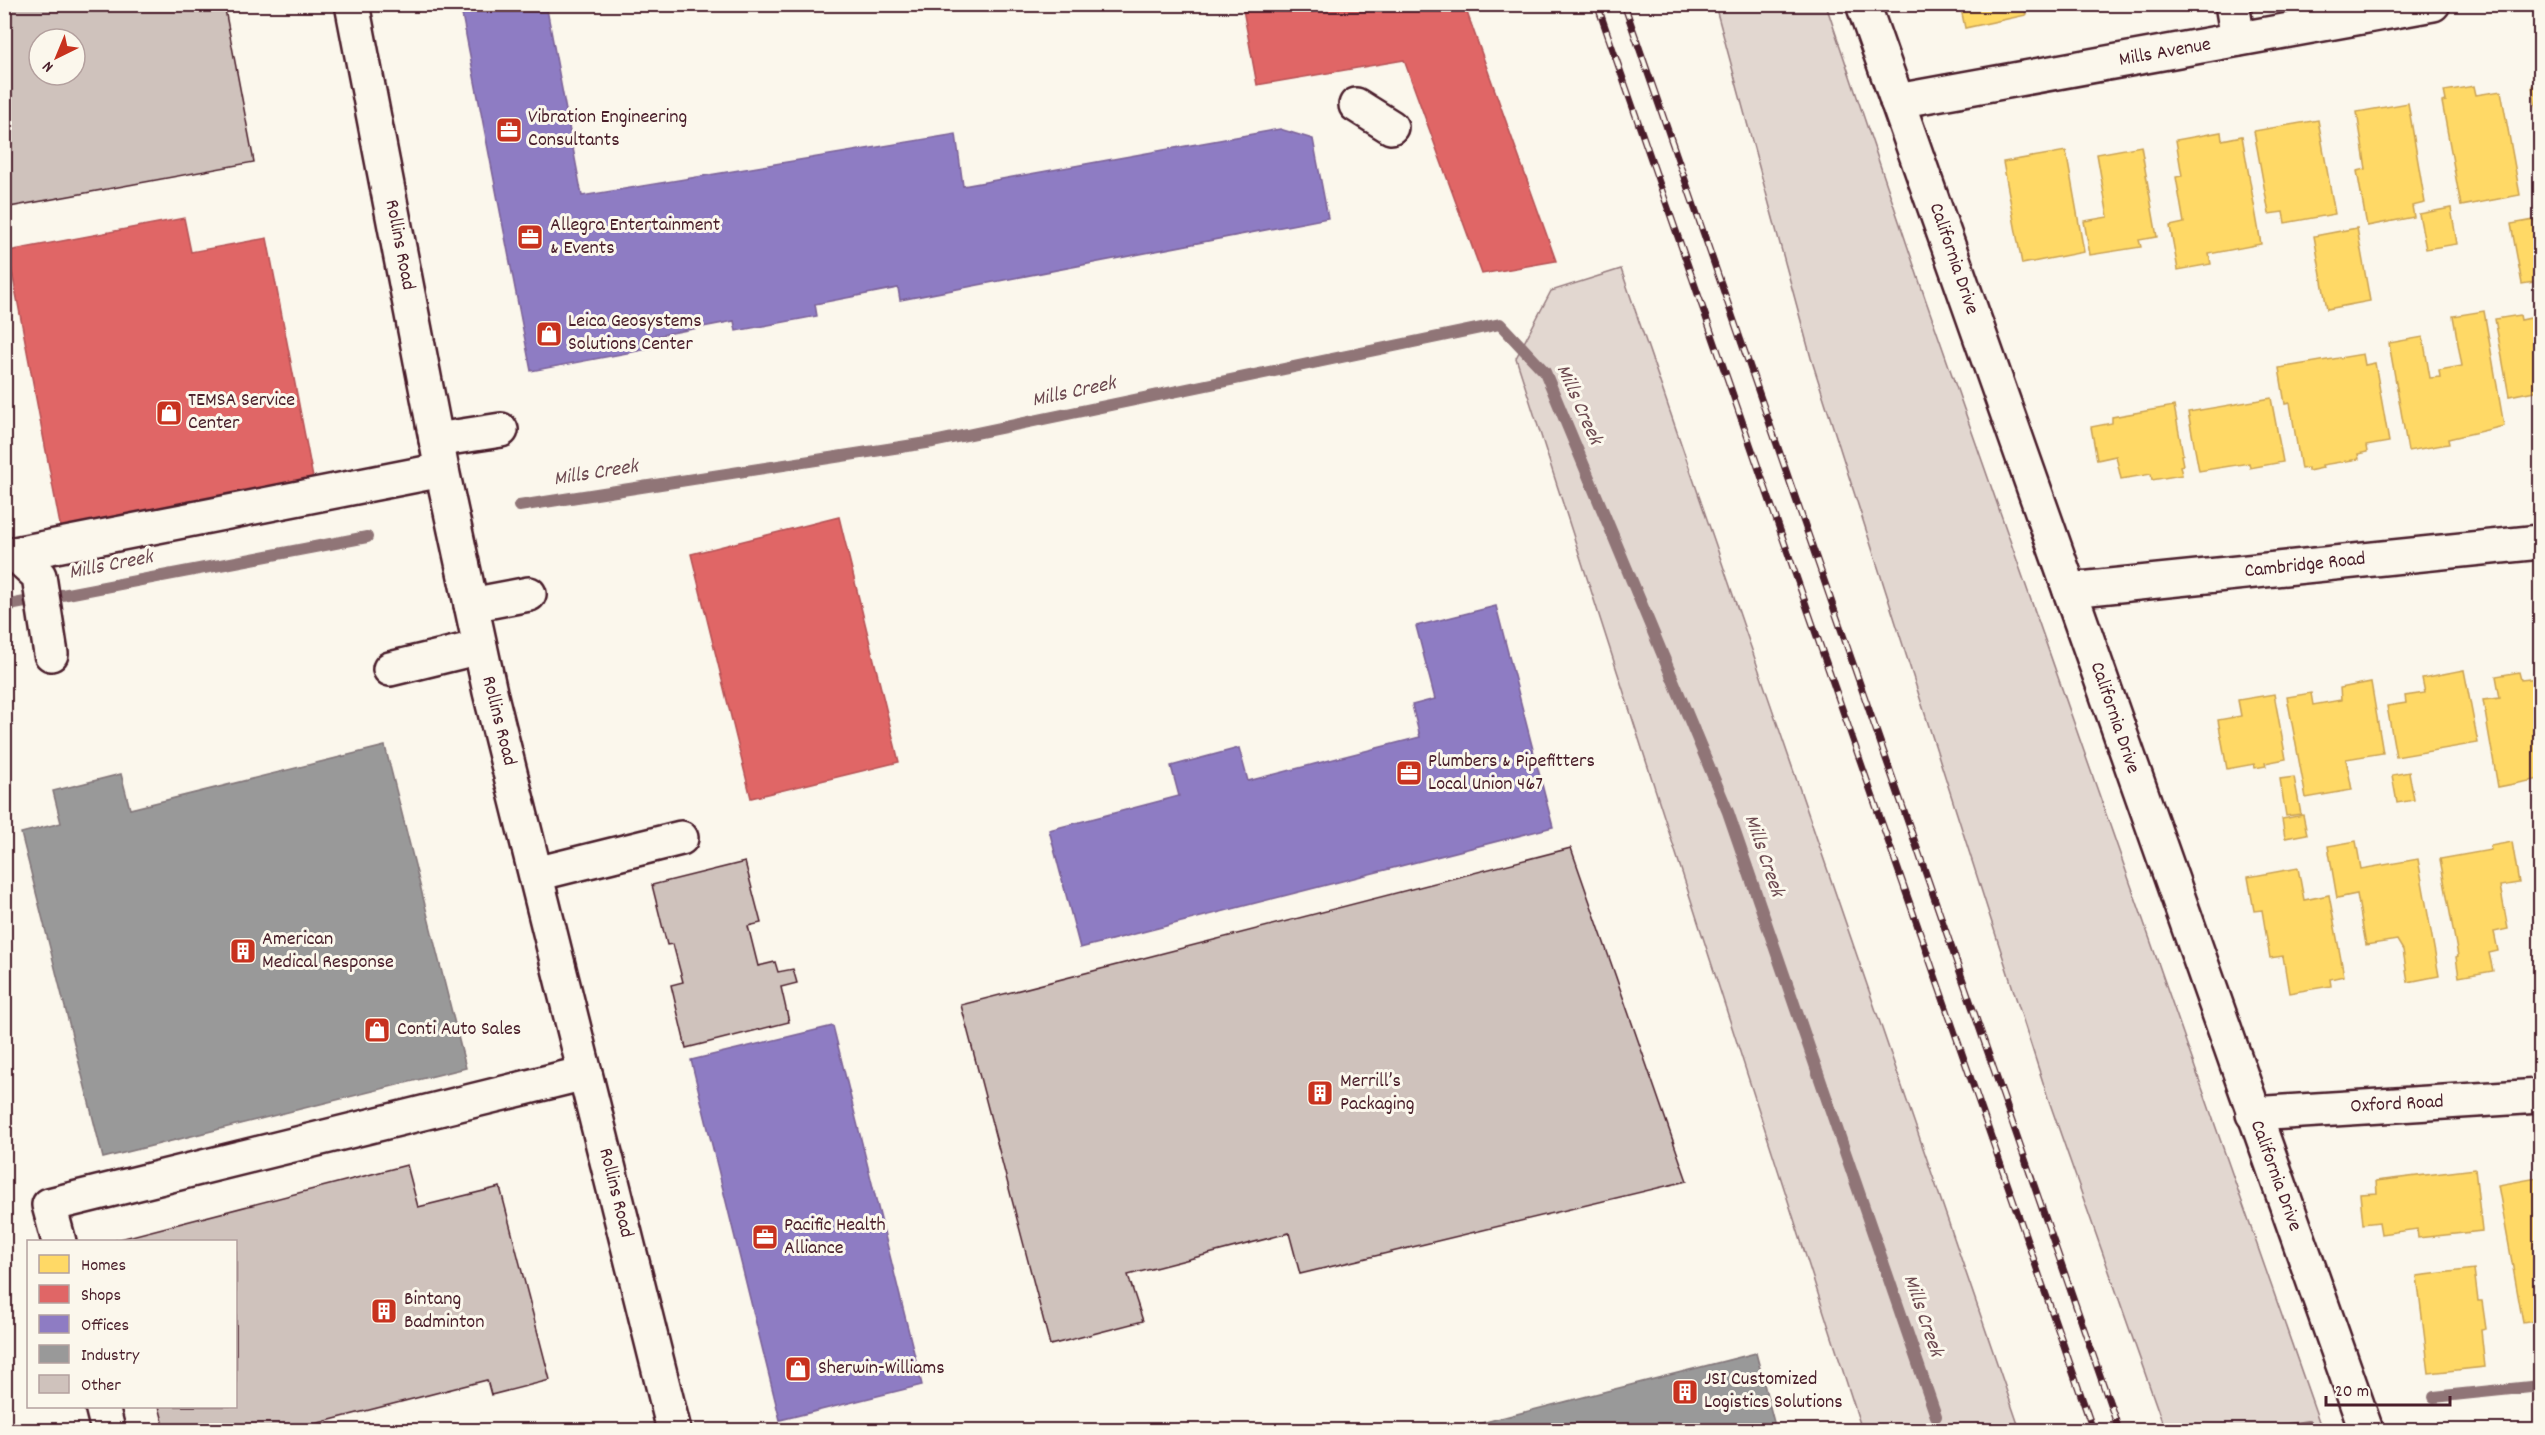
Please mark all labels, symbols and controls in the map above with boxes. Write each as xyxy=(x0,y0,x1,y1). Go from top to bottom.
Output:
north arrow xyxy=(27,27,87,87)
street label: Mills Avenue xyxy=(2117,31,2213,75)
text: N xyxy=(38,55,59,77)
place label: Vibration Engineering Consultants xyxy=(528,104,687,155)
office icon: Vibration Engineering Consultants xyxy=(494,115,524,145)
street label: Rollins Road xyxy=(377,197,421,293)
street label: California Drive xyxy=(1921,199,1985,319)
place label: Allegra Entertainment & Events xyxy=(550,212,720,263)
office icon: Allegra Entertainment & Events xyxy=(515,222,545,252)
place label: Leica Geosystems Solutions Center xyxy=(568,308,702,359)
shop icon: Leica Geosystems Solutions Center xyxy=(534,319,564,349)
water label: Mills Creek xyxy=(1547,360,1610,452)
water label: Mills Creek xyxy=(1029,369,1121,417)
place label: TEMSA Service Center xyxy=(188,387,295,438)
shop icon: TEMSA Service Center xyxy=(154,398,184,428)
water label: Mills Creek xyxy=(552,452,643,495)
water label: Mills Creek xyxy=(66,543,158,589)
street label: Cambridge Road xyxy=(2243,546,2367,586)
street label: California Drive xyxy=(2082,658,2146,778)
street label: Rollins Road xyxy=(473,673,523,769)
place label: Plumbers & Pipefitters Local Union 467 xyxy=(1428,748,1595,799)
office icon: Plumbers & Pipefitters Local Union 467 xyxy=(1394,758,1424,788)
water label: Mills Creek xyxy=(1735,811,1792,903)
place label: American Medical Response xyxy=(262,926,394,977)
building icon: American Medical Response xyxy=(228,936,258,966)
shop icon: Conti Auto Sales xyxy=(362,1015,392,1045)
place label: Conti Auto Sales xyxy=(397,1016,521,1044)
place label: Merrill’s Packaging xyxy=(1340,1068,1415,1119)
building icon: Merrill’s Packaging xyxy=(1305,1078,1335,1108)
street label: Oxford Road xyxy=(2350,1089,2444,1121)
street label: California Drive xyxy=(2242,1116,2308,1236)
street label: Rollins Road xyxy=(590,1145,640,1241)
place label: Pacific Health Alliance xyxy=(784,1212,886,1263)
office icon: Pacific Health Alliance xyxy=(750,1222,780,1252)
legend xyxy=(27,1240,237,1408)
text: Homes xyxy=(81,1254,126,1279)
water label: Mills Creek xyxy=(1894,1271,1951,1363)
text: Shops xyxy=(81,1284,121,1309)
place label: Bintang Badminton xyxy=(404,1286,484,1337)
building icon: Bintang Badminton xyxy=(369,1296,399,1326)
text: Offices xyxy=(81,1314,129,1339)
text: Industry xyxy=(81,1344,140,1369)
shop icon: Sherwin-Williams xyxy=(783,1354,813,1384)
place label: Sherwin-Williams xyxy=(818,1355,945,1383)
place label: JSI Customized Logistics Solutions xyxy=(1704,1366,1843,1417)
scale bar xyxy=(2326,1369,2450,1407)
text: Other xyxy=(81,1374,121,1399)
building icon: JSI Customized Logistics Solutions xyxy=(1670,1377,1700,1407)
text: 20 m xyxy=(2335,1380,2369,1405)

